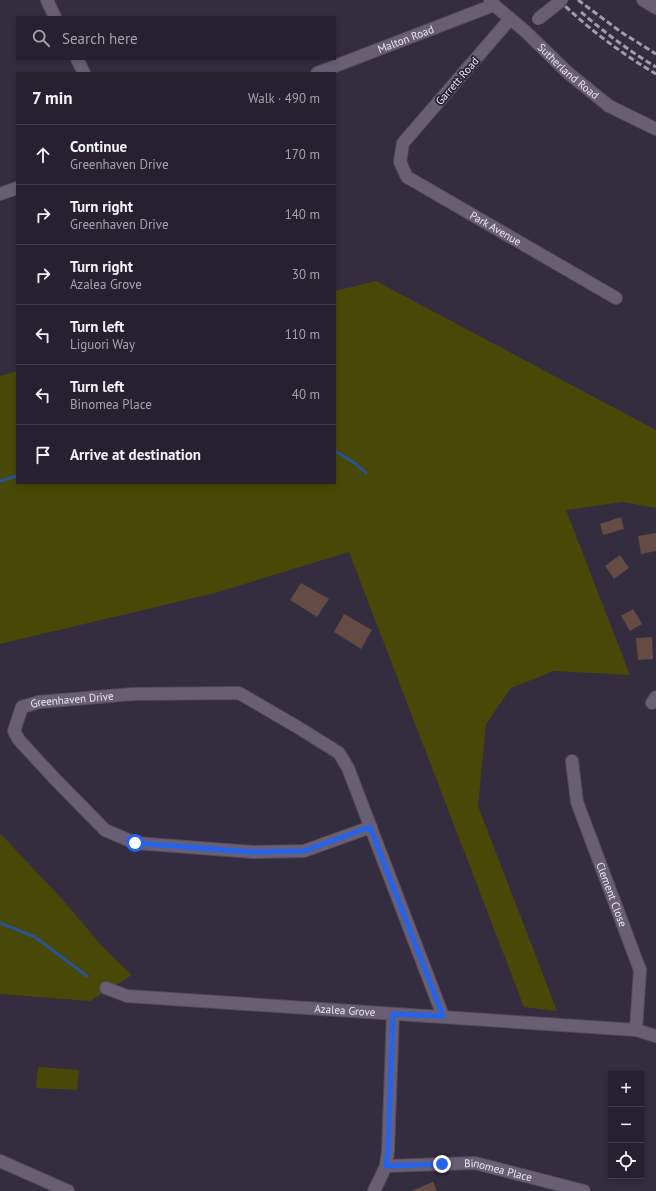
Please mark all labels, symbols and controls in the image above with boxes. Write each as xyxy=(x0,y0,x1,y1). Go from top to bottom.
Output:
search box xyxy=(16,16,336,60)
street label: Malton Road xyxy=(376,22,436,56)
icon: search xyxy=(30,27,52,49)
text: Search here xyxy=(62,29,138,48)
street label: Sutherland Road xyxy=(535,40,602,102)
street label: Garrett Road xyxy=(432,54,482,108)
text: 7 min xyxy=(32,87,73,109)
text: Walk · 490 m xyxy=(248,90,320,107)
text: Continue xyxy=(70,137,127,156)
icon: ahead xyxy=(32,144,54,166)
text: 170 m xyxy=(285,146,320,163)
text: Greenhaven Drive xyxy=(70,156,169,173)
text: Turn right xyxy=(70,197,133,216)
icon: right xyxy=(32,204,54,226)
text: 140 m xyxy=(285,206,320,223)
street label: Park Avenue xyxy=(467,208,524,249)
text: Greenhaven Drive xyxy=(70,216,169,233)
text: Turn right xyxy=(70,257,133,276)
icon: right xyxy=(32,264,54,286)
text: 30 m xyxy=(292,266,320,283)
text: Azalea Grove xyxy=(70,276,142,293)
text: Turn left xyxy=(70,317,124,336)
icon: left xyxy=(32,324,54,346)
text: 110 m xyxy=(285,326,320,343)
text: Liguori Way xyxy=(70,336,135,353)
text: Turn left xyxy=(70,377,124,396)
icon: left xyxy=(32,384,54,406)
text: 40 m xyxy=(292,386,320,403)
text: Binomea Place xyxy=(70,396,152,413)
icon: arrive xyxy=(32,444,54,466)
text: Arrive at destination xyxy=(70,445,201,464)
street label: Greenhaven Drive xyxy=(29,689,114,711)
route start xyxy=(126,834,144,852)
street label: Clement Close xyxy=(593,860,630,929)
street label: Azalea Grove xyxy=(314,1001,376,1019)
map controls xyxy=(608,1071,644,1179)
button: + xyxy=(608,1071,644,1107)
button: − xyxy=(608,1107,644,1143)
button: locate xyxy=(608,1143,644,1179)
route end xyxy=(433,1155,451,1173)
street label: Binomea Place xyxy=(464,1156,534,1184)

